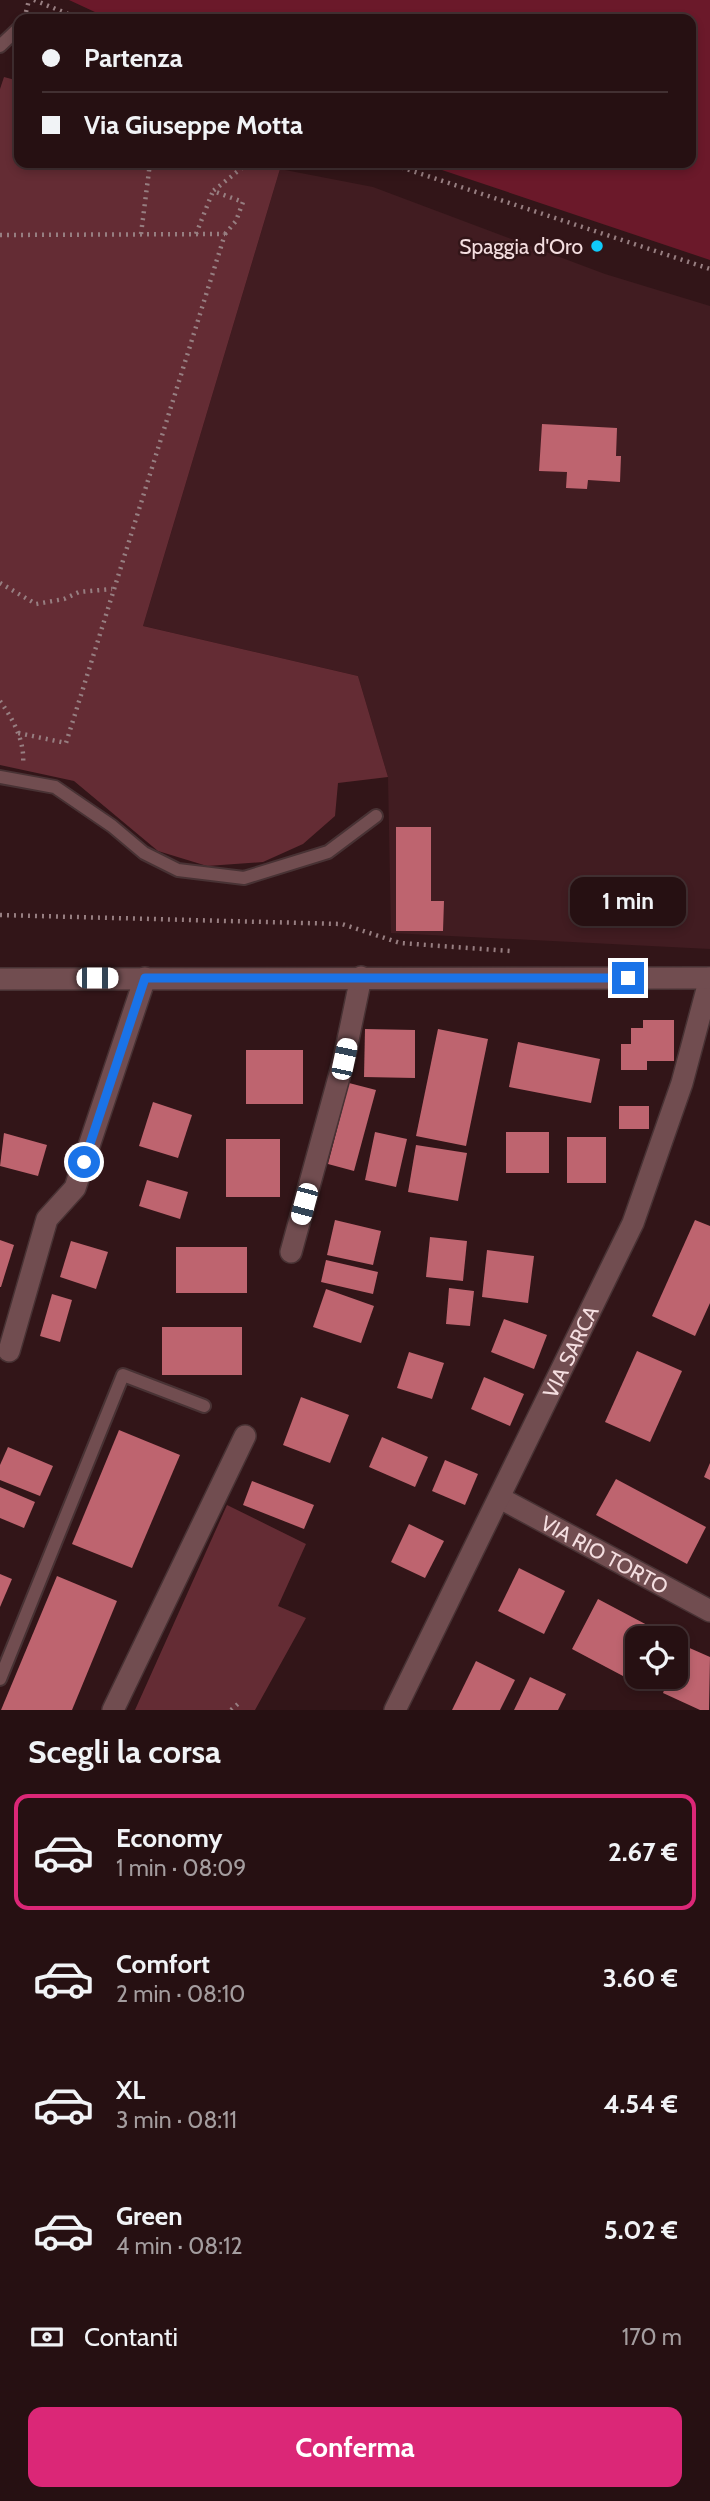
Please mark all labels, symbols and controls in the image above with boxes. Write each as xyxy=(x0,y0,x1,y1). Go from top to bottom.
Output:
text: Partenza xyxy=(84,42,183,74)
text: Via Giuseppe Motta xyxy=(84,109,303,141)
place label: Spaggia d'Oro xyxy=(459,234,583,259)
marker: Spaggia d'Oro xyxy=(589,238,605,254)
callout: 1 min xyxy=(570,876,686,926)
text: 1 min xyxy=(602,887,654,915)
route end xyxy=(612,962,644,994)
car xyxy=(77,968,119,989)
car xyxy=(330,1036,359,1082)
route start xyxy=(68,1146,100,1178)
car xyxy=(289,1181,320,1227)
street label: VIA SARCA xyxy=(537,1301,603,1402)
street label: VIA RIO TORTO xyxy=(537,1510,673,1599)
map controls xyxy=(625,1626,688,1689)
button: locate xyxy=(625,1626,688,1689)
text: Scegli la corsa xyxy=(28,1732,221,1771)
icon: car xyxy=(32,1821,95,1884)
text: Economy xyxy=(116,1822,222,1854)
text: 2.67 € xyxy=(608,1836,678,1868)
text: 1 min · 08:09 xyxy=(116,1854,246,1882)
icon: car xyxy=(32,1947,95,2010)
text: Comfort xyxy=(116,1948,210,1980)
text: 3.60 € xyxy=(603,1962,678,1994)
text: 2 min · 08:10 xyxy=(116,1980,245,2008)
icon: car xyxy=(32,2073,95,2136)
text: XL xyxy=(116,2074,145,2106)
text: 4.54 € xyxy=(603,2088,678,2120)
text: 3 min · 08:11 xyxy=(116,2106,237,2134)
icon: car xyxy=(32,2199,95,2262)
text: Green xyxy=(116,2200,183,2232)
text: 5.02 € xyxy=(604,2214,678,2246)
text: 4 min · 08:12 xyxy=(116,2232,243,2260)
icon: cash xyxy=(28,2318,66,2356)
text: Contanti xyxy=(84,2321,178,2353)
text: 170 m xyxy=(622,2323,682,2351)
button: Conferma xyxy=(28,2407,682,2487)

